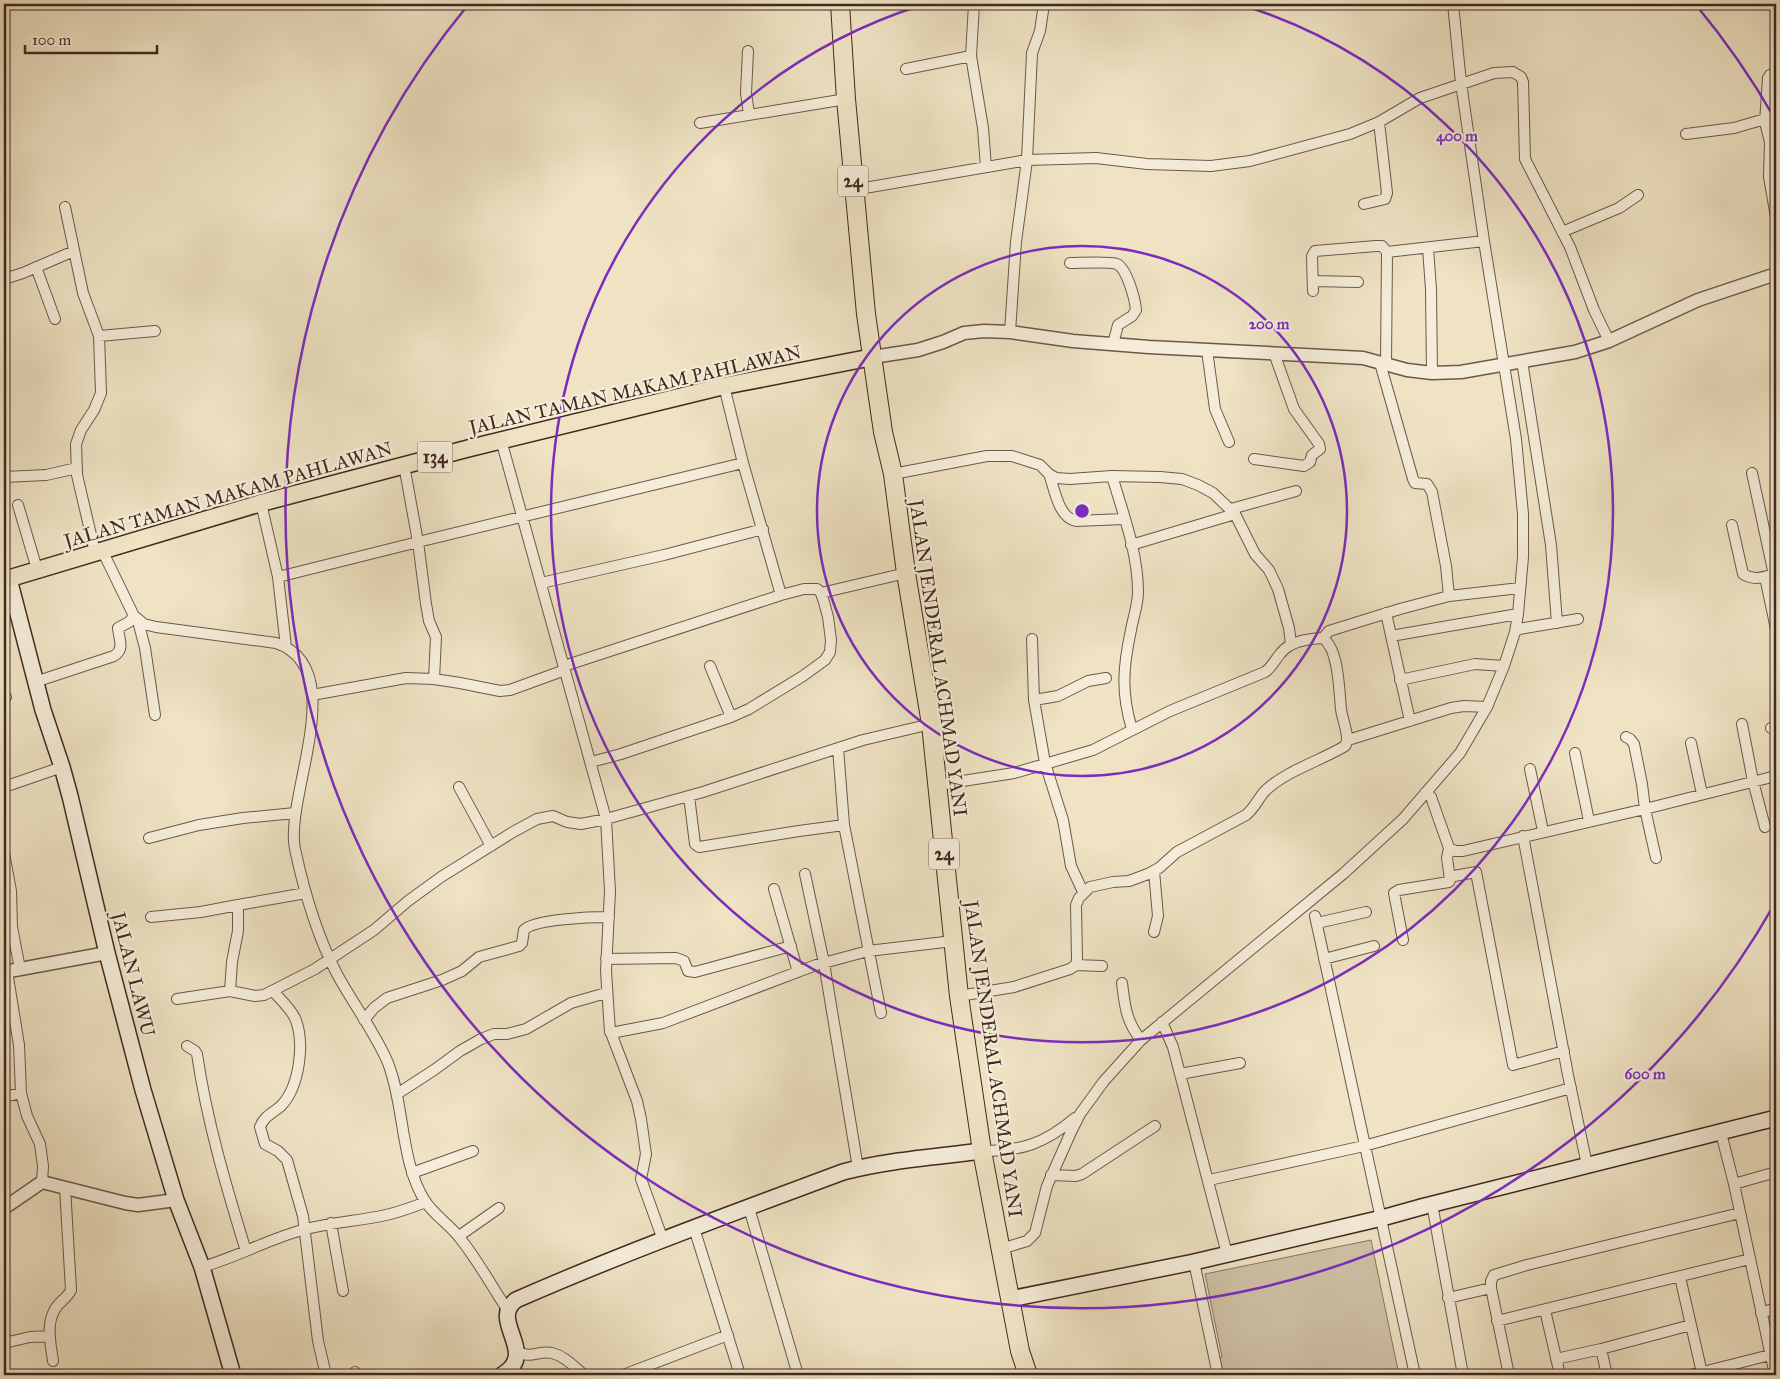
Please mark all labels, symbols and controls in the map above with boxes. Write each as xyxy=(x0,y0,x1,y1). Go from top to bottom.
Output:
scale bar xyxy=(25,22,158,54)
text: 100 m xyxy=(32,31,72,49)
text: 400 m xyxy=(1436,127,1478,146)
road number: 24 xyxy=(838,166,868,197)
text: 200 m xyxy=(1249,315,1290,333)
street label: JALAN TAMAN MAKAM PAHLAWAN xyxy=(465,340,804,440)
street label: JALAN TAMAN MAKAM PAHLAWAN xyxy=(59,436,395,554)
road number: 134 xyxy=(418,442,452,472)
street label: JALAN JENDERAL ACHMAD YANI xyxy=(904,496,972,818)
centre of rings xyxy=(1073,502,1091,520)
road number: 24 xyxy=(929,839,959,870)
street label: JALAN JENDERAL ACHMAD YANI xyxy=(959,897,1027,1219)
street label: JALAN LAWU xyxy=(105,908,160,1039)
text: 600 m xyxy=(1625,1065,1666,1083)

